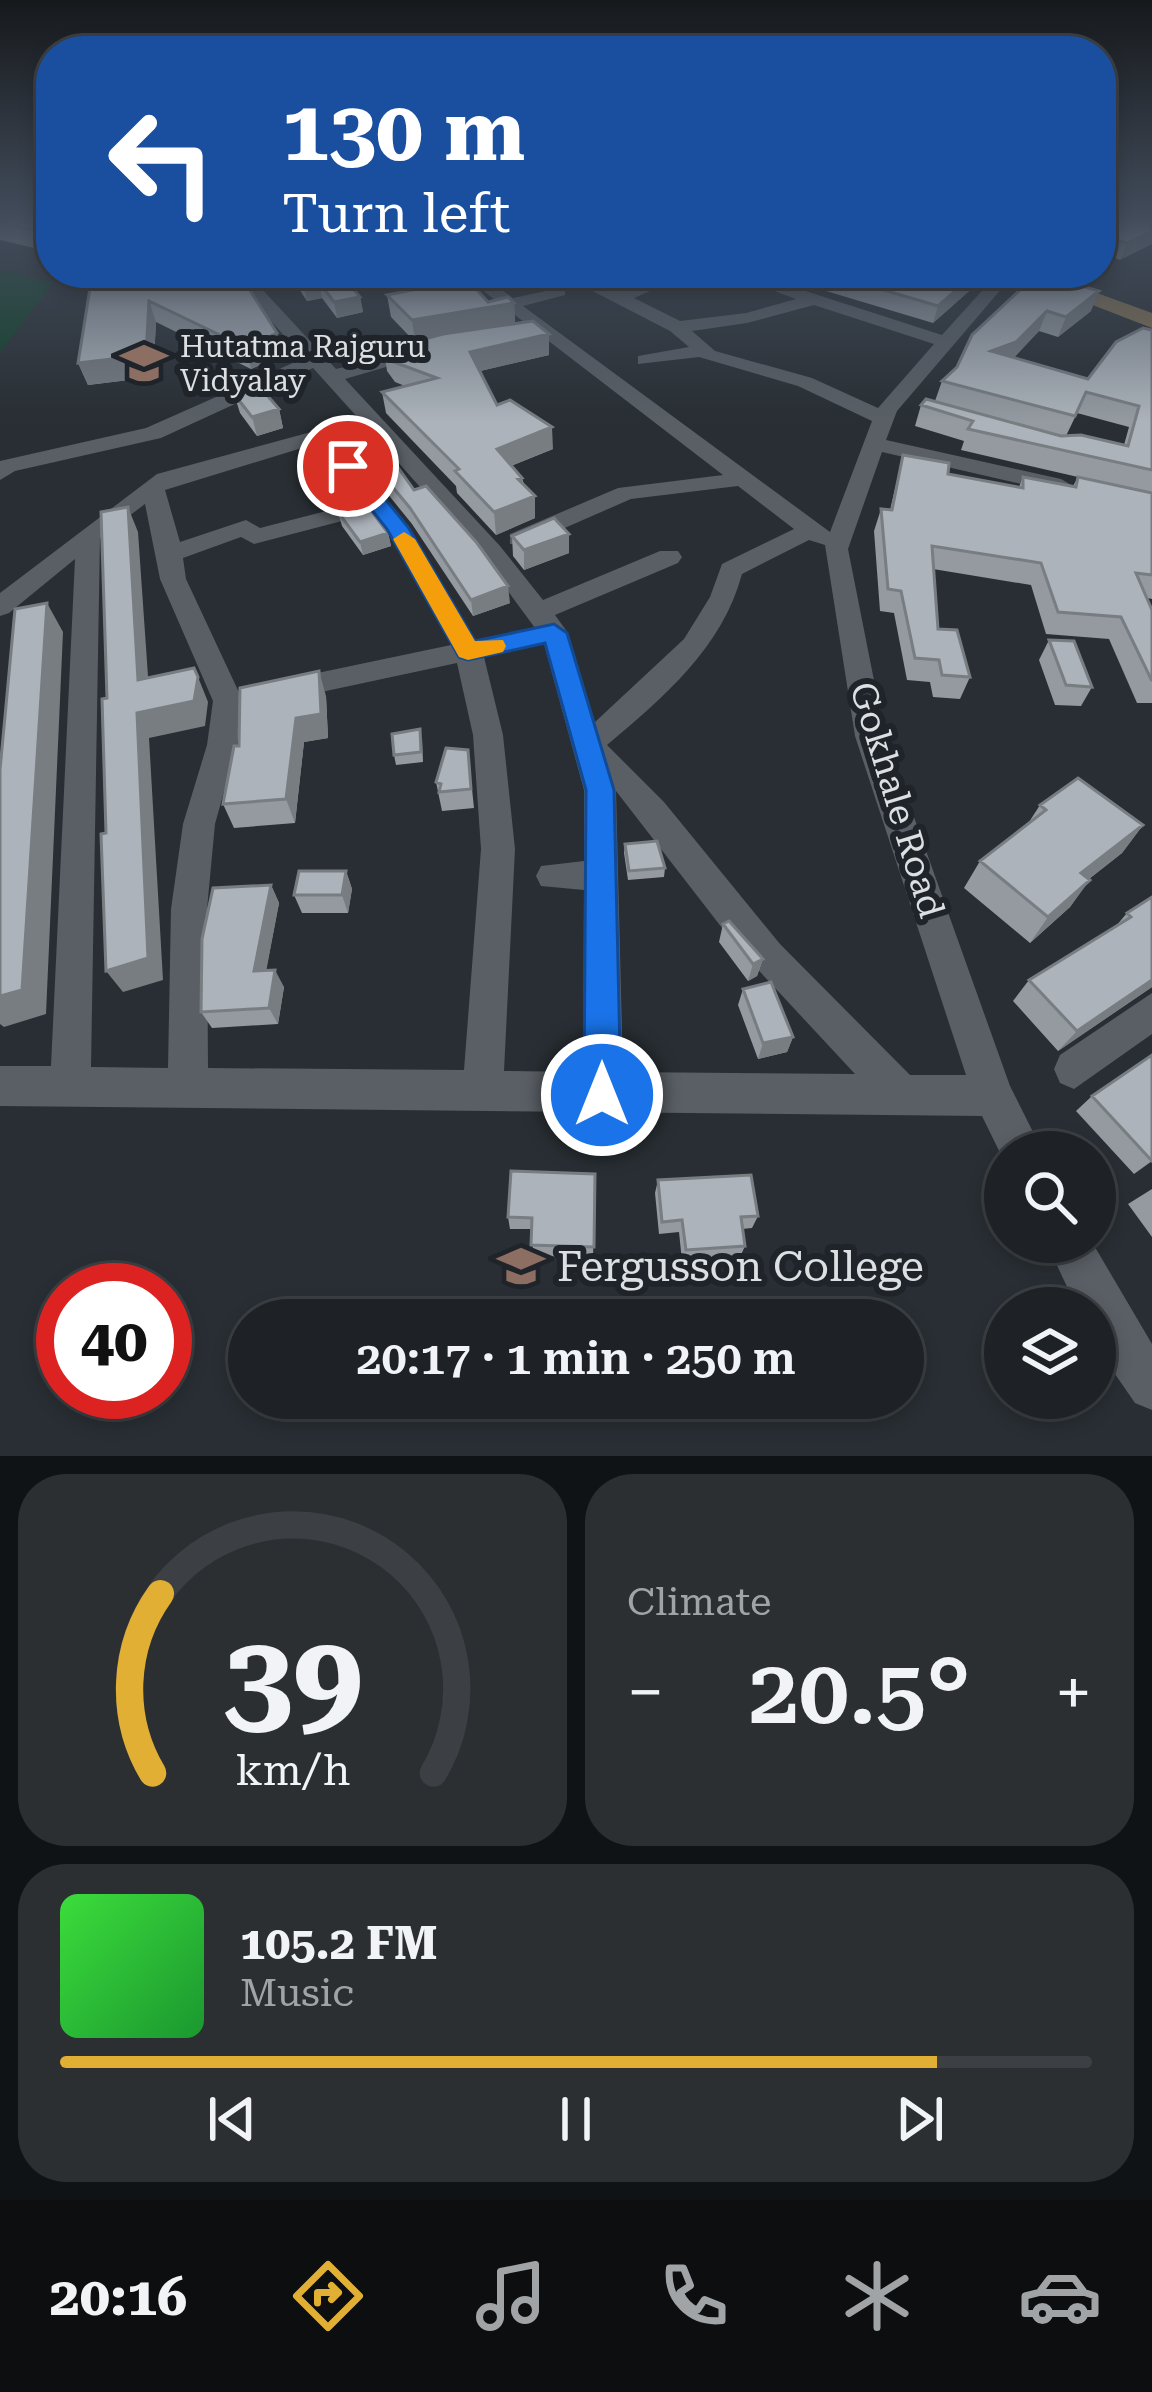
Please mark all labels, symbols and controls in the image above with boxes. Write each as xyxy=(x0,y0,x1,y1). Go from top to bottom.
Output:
text: 130 m xyxy=(282,82,525,180)
icon: left xyxy=(84,84,240,240)
text: Turn left xyxy=(282,182,510,245)
place label: Hutatma Rajguru Vidyalay xyxy=(180,329,426,398)
school or university icon: Hutatma Rajguru Vidyalay xyxy=(119,338,169,388)
pin xyxy=(297,415,399,517)
icon: arrive xyxy=(315,433,381,499)
street label: Gokhale Road xyxy=(841,677,953,923)
position arrow xyxy=(539,1032,665,1158)
map controls xyxy=(984,1131,1116,1419)
button: search xyxy=(984,1131,1116,1263)
school or university icon: Fergusson College xyxy=(496,1241,546,1291)
place label: Fergusson College xyxy=(557,1242,924,1291)
speed limit sign: 40 xyxy=(36,1263,192,1419)
button: layers xyxy=(984,1287,1116,1419)
text: 20:17 · 1 min · 250 m xyxy=(356,1332,796,1385)
text: Climate xyxy=(627,1579,771,1625)
text: 39 xyxy=(223,1606,362,1752)
text: 20.5° xyxy=(748,1640,971,1745)
text: − xyxy=(627,1654,664,1731)
text: + xyxy=(1055,1654,1092,1731)
text: km/h xyxy=(235,1745,350,1795)
text: 105.2 FM xyxy=(240,1917,438,1970)
text: Music xyxy=(240,1970,354,2016)
icon: previous xyxy=(199,2086,265,2152)
icon: pause xyxy=(543,2086,609,2152)
icon: next xyxy=(887,2086,953,2152)
icon: directions xyxy=(286,2254,370,2338)
icon: music xyxy=(469,2254,553,2338)
icon: phone xyxy=(652,2254,736,2338)
icon: climate xyxy=(835,2254,919,2338)
icon: car xyxy=(1018,2254,1102,2338)
text: 20:16 xyxy=(50,2265,187,2328)

